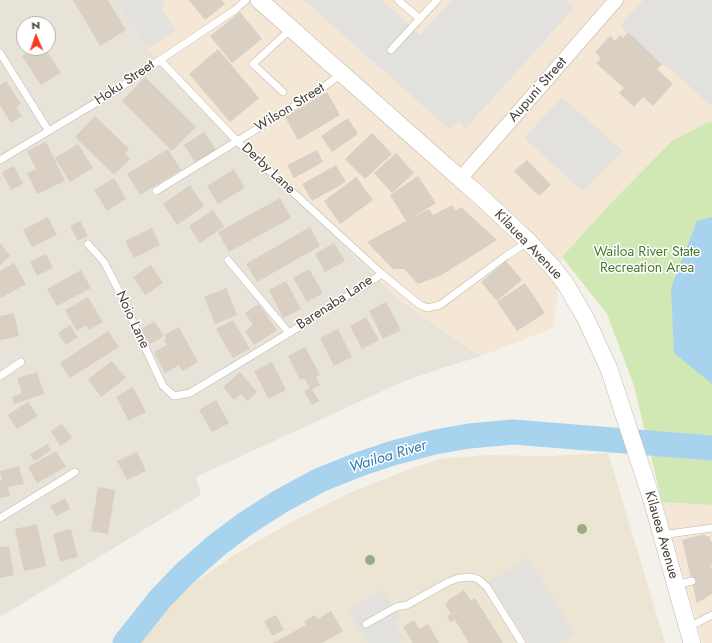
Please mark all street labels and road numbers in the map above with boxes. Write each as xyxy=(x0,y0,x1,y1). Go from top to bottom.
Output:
street label: Aupuni Street xyxy=(505,54,571,126)
street label: Hoku Street xyxy=(92,57,158,109)
street label: Wilson Street xyxy=(252,80,328,136)
street label: Derby Lane xyxy=(238,140,298,198)
street label: Kilauea Avenue xyxy=(490,207,566,283)
street label: Barenaba Lane xyxy=(294,272,376,334)
street label: Noio Lane xyxy=(111,289,153,351)
street label: Kilauea Avenue xyxy=(640,489,682,581)

